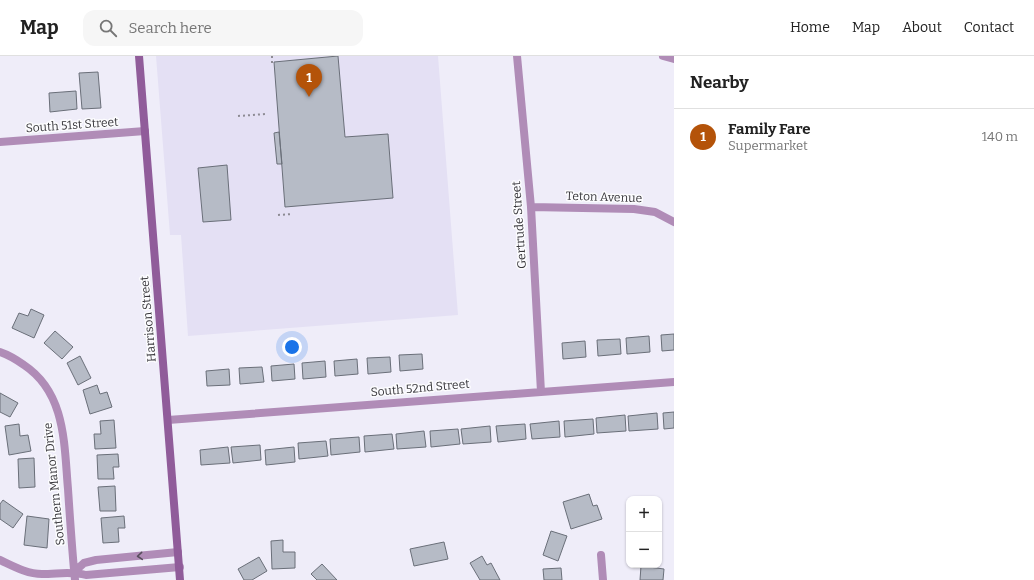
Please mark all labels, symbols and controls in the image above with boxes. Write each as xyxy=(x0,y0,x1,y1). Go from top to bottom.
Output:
search box xyxy=(83,10,363,46)
text: Map xyxy=(20,16,59,39)
icon: search xyxy=(97,17,119,39)
text: Search here xyxy=(129,19,212,37)
text: Home xyxy=(790,19,830,36)
text: Map xyxy=(852,19,880,36)
text: About xyxy=(902,19,942,36)
text: Contact xyxy=(964,19,1014,36)
pin: 1 xyxy=(296,64,322,97)
text: Nearby xyxy=(690,72,749,93)
street label: South 51st Street xyxy=(25,115,120,135)
text: Family Fare xyxy=(728,120,810,138)
text: 1 xyxy=(700,129,706,144)
text: 140 m xyxy=(982,129,1018,144)
text: Supermarket xyxy=(728,138,808,153)
street label: Gertrude Street xyxy=(509,180,529,269)
street label: Teton Avenue xyxy=(566,189,642,205)
street label: Harrison Street xyxy=(137,275,159,363)
your location xyxy=(282,337,302,357)
street label: South 52nd Street xyxy=(370,377,471,399)
street label: Southern Manor Drive xyxy=(41,422,67,546)
map controls xyxy=(626,496,662,568)
button: + xyxy=(626,496,662,532)
button: − xyxy=(626,532,662,568)
one-way arrow xyxy=(137,551,143,560)

